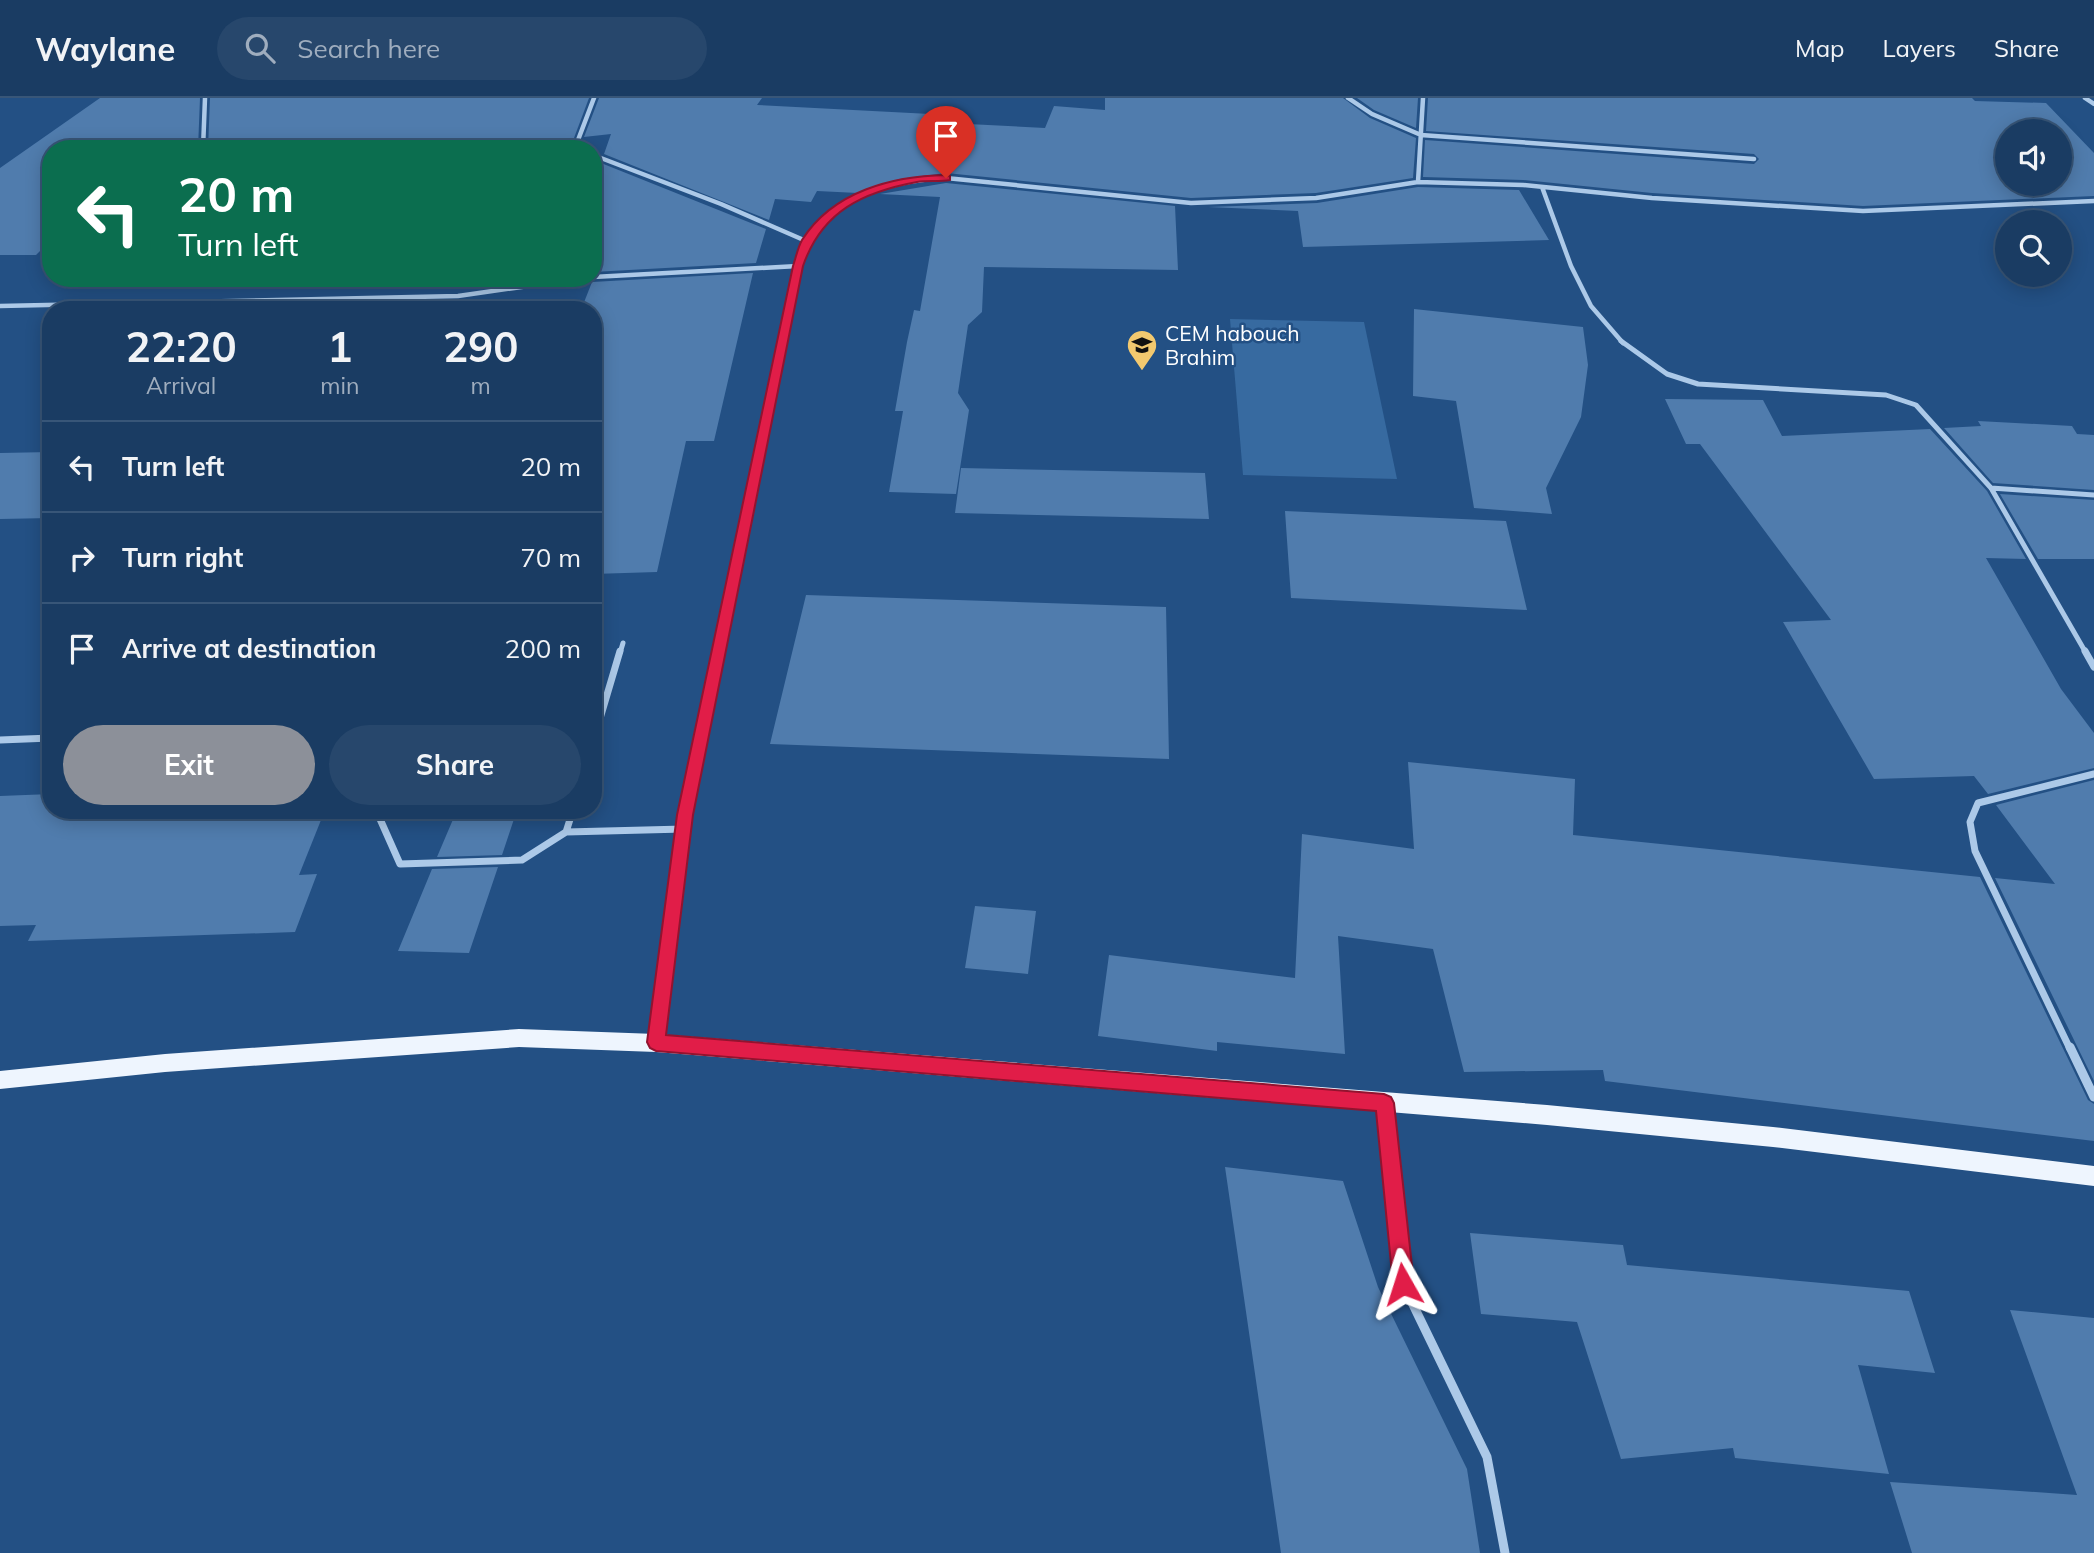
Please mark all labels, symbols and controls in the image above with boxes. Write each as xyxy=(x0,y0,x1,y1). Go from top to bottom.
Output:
search box xyxy=(217,17,707,80)
text: Waylane xyxy=(35,28,175,69)
icon: search xyxy=(241,29,279,67)
text: Search here xyxy=(297,32,440,65)
text: Map xyxy=(1795,33,1844,63)
text: Layers xyxy=(1882,33,1956,63)
text: Share xyxy=(1994,33,2059,63)
pin xyxy=(916,106,976,178)
icon: arrive xyxy=(927,117,965,155)
map controls xyxy=(1995,119,2072,287)
button: sound xyxy=(1995,119,2072,196)
text: 20 m xyxy=(178,163,294,224)
icon: left xyxy=(63,168,154,259)
button: search xyxy=(1995,210,2072,287)
text: Turn left xyxy=(178,224,298,264)
text: 22:20 xyxy=(126,320,237,373)
text: 1 xyxy=(327,320,352,373)
text: 290 xyxy=(443,320,518,373)
place label: CEM habouch Brahim xyxy=(1165,320,1300,370)
school or university icon: CEM habouch Brahim xyxy=(1125,328,1159,372)
text: Arrival xyxy=(146,371,216,400)
text: min xyxy=(320,371,359,400)
text: m xyxy=(471,371,491,400)
icon: left xyxy=(63,448,101,486)
text: Turn left xyxy=(122,450,224,483)
text: 20 m xyxy=(520,450,581,483)
icon: right xyxy=(63,539,101,577)
text: Turn right xyxy=(122,541,243,574)
text: 70 m xyxy=(520,541,581,574)
icon: arrive xyxy=(63,630,101,668)
text: Arrive at destination xyxy=(122,632,377,665)
text: 200 m xyxy=(505,632,581,665)
button: Exit xyxy=(63,725,315,805)
button: Share xyxy=(329,725,581,805)
position arrow xyxy=(1366,1247,1440,1321)

